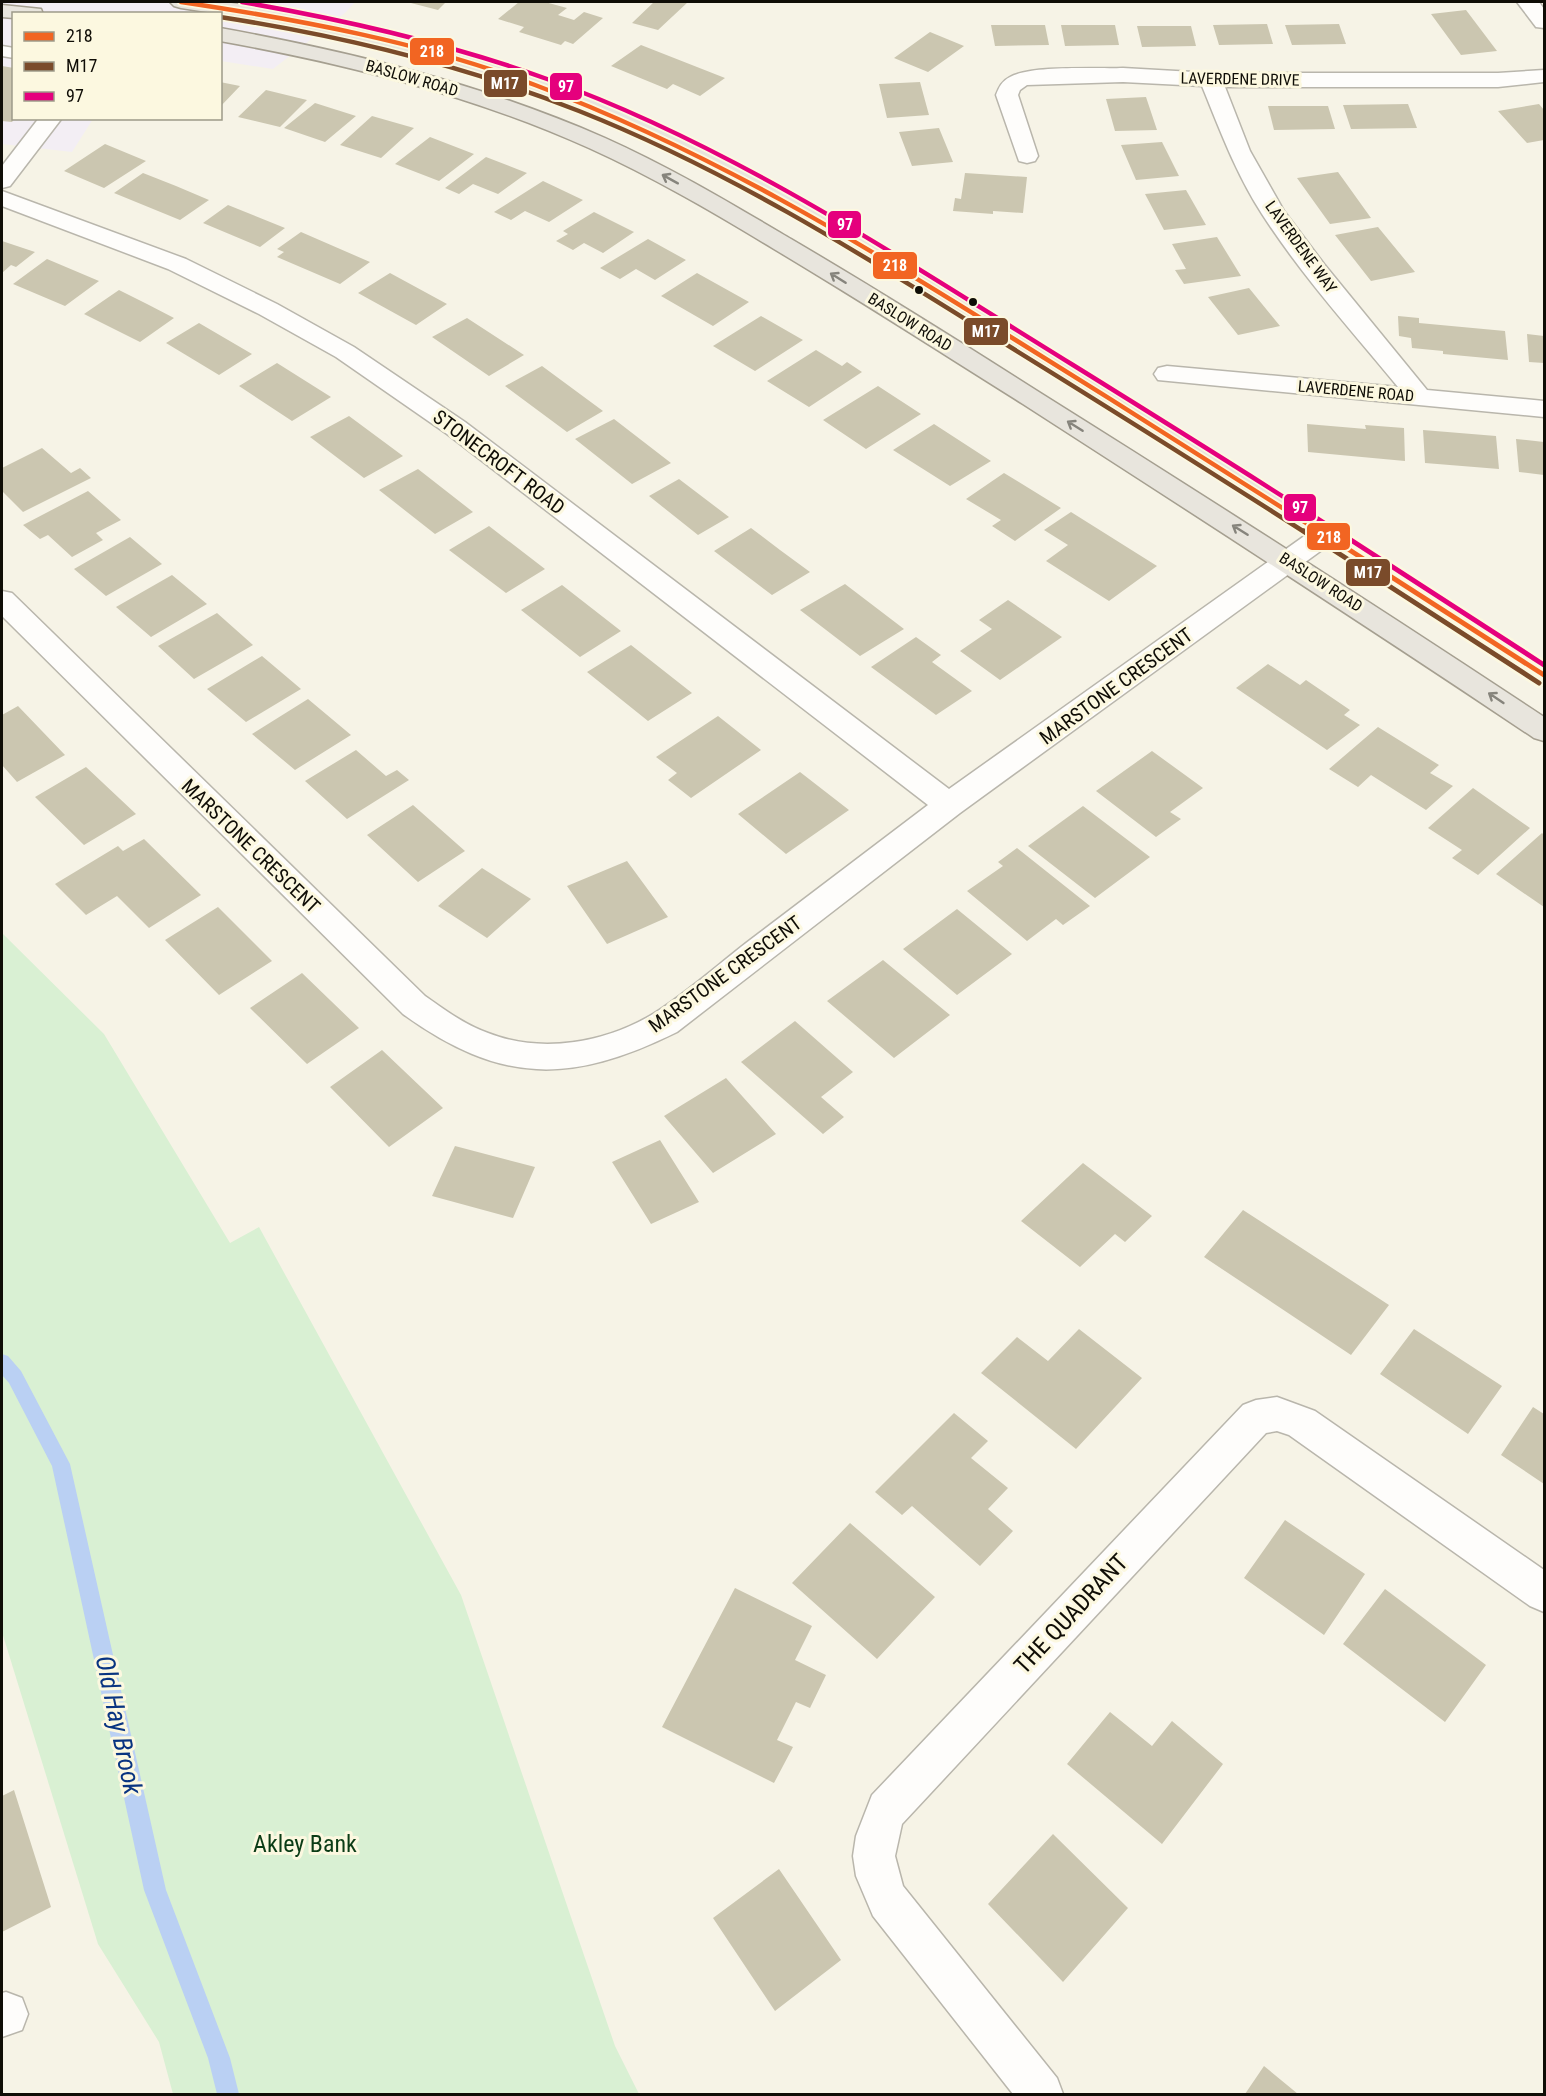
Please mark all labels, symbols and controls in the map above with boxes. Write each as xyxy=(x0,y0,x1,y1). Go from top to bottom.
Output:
legend xyxy=(12,12,222,120)
text: 218 xyxy=(66,25,93,46)
line badge: 218 xyxy=(409,37,455,66)
text: 218 xyxy=(420,42,444,61)
text: M17 xyxy=(66,55,97,76)
street label: BASLOW ROAD xyxy=(364,56,460,100)
street label: LAVERDENE DRIVE xyxy=(1180,68,1300,90)
line badge: M17 xyxy=(483,69,528,98)
line badge: 97 xyxy=(549,72,583,101)
text: M17 xyxy=(491,74,519,93)
text: 97 xyxy=(558,77,574,96)
text: 97 xyxy=(66,85,84,106)
one-way arrow xyxy=(662,173,679,185)
street label: LAVERDENE WAY xyxy=(1261,197,1341,297)
line badge: 97 xyxy=(827,210,862,239)
text: 97 xyxy=(837,215,853,234)
line badge: 218 xyxy=(872,251,918,280)
text: 218 xyxy=(883,256,907,275)
one-way arrow xyxy=(830,271,847,284)
unlabelled marker xyxy=(913,284,925,296)
street label: BASLOW ROAD xyxy=(865,289,955,355)
unlabelled marker xyxy=(967,296,979,308)
line badge: M17 xyxy=(963,317,1009,346)
text: M17 xyxy=(972,322,1000,341)
street label: LAVERDENE ROAD xyxy=(1297,376,1415,406)
street label: STONECROFT ROAD xyxy=(428,405,570,519)
one-way arrow xyxy=(1067,420,1084,432)
line badge: 97 xyxy=(1283,493,1317,522)
text: 97 xyxy=(1292,498,1308,517)
line badge: 218 xyxy=(1306,522,1351,551)
one-way arrow xyxy=(1232,524,1249,536)
text: 218 xyxy=(1317,528,1341,547)
street label: BASLOW ROAD xyxy=(1276,548,1366,616)
line badge: M17 xyxy=(1345,558,1391,587)
text: M17 xyxy=(1354,563,1382,582)
street label: MARSTONE CRESCENT xyxy=(1035,623,1197,749)
one-way arrow xyxy=(1488,692,1505,704)
street label: MARSTONE CRESCENT xyxy=(177,774,325,918)
street label: MARSTONE CRESCENT xyxy=(644,911,806,1037)
street label: THE QUADRANT xyxy=(1008,1548,1134,1680)
water label: Old Hay Brook xyxy=(90,1653,148,1798)
park label: Akley Bank xyxy=(253,1830,357,1858)

